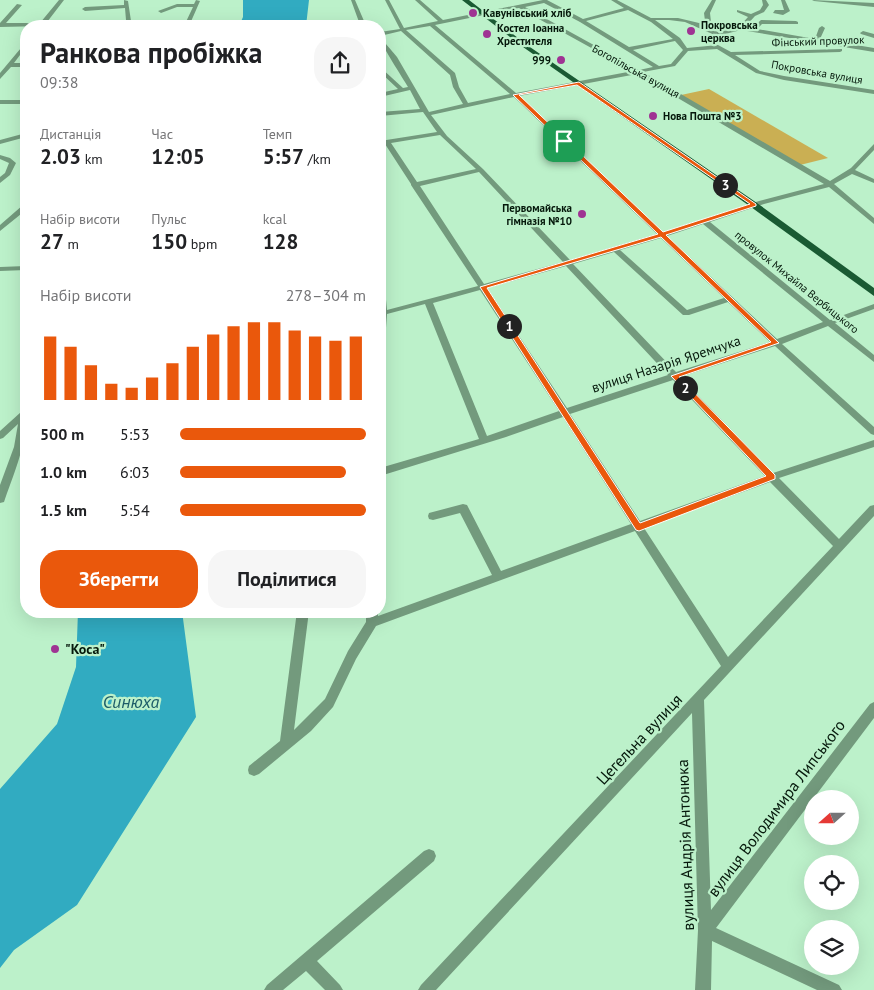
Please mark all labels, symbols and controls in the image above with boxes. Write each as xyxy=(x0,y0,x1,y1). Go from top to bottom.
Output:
place label: Кавунівський хліб xyxy=(483,6,572,20)
marker: Кавунівський хліб xyxy=(467,7,479,19)
place label: Покровська церква xyxy=(701,18,758,45)
place label: Костел Іоанна Хрестителя xyxy=(497,21,564,48)
marker: Покровська церква xyxy=(685,25,697,37)
marker: Костел Іоанна Хрестителя xyxy=(481,28,493,40)
street label: Фінський провулок xyxy=(771,32,865,50)
text: Ранкова пробіжка xyxy=(40,34,262,71)
button: share xyxy=(314,37,366,89)
street label: Богопільська вулиця xyxy=(590,41,682,101)
place label: 999 xyxy=(532,53,551,67)
marker: 999 xyxy=(555,54,567,66)
street label: Покровська вулиця xyxy=(770,57,864,87)
text: 09:38 xyxy=(40,72,78,92)
place label: Нова Пошта №3 xyxy=(663,109,741,123)
marker: Нова Пошта №3 xyxy=(647,110,659,122)
pin xyxy=(543,120,585,162)
text: Дистанція xyxy=(40,125,101,143)
text: Час xyxy=(151,125,173,143)
text: Темп xyxy=(263,125,292,143)
icon: arrive xyxy=(550,127,578,155)
text: 2.03 xyxy=(40,143,81,170)
text: 12:05 xyxy=(151,143,205,170)
text: 5:57 xyxy=(263,143,304,170)
text: km xyxy=(81,150,103,168)
text: /km xyxy=(304,150,331,168)
pin: 3 xyxy=(712,172,738,198)
text: 3 xyxy=(722,176,729,194)
place label: Первомайська гімназія №10 xyxy=(502,201,572,228)
marker: Первомайська гімназія №10 xyxy=(576,208,588,220)
text: Набір висоти xyxy=(40,210,120,228)
text: Пульс xyxy=(151,210,187,228)
text: kcal xyxy=(263,210,287,228)
text: 27 xyxy=(40,228,64,255)
text: 150 xyxy=(151,228,187,255)
text: 128 xyxy=(263,228,298,255)
street label: провулок Михайла Вербицького xyxy=(732,228,862,336)
text: m xyxy=(64,235,79,253)
text: bpm xyxy=(187,235,217,253)
text: Набір висоти xyxy=(40,285,131,305)
text: 278–304 m xyxy=(286,285,366,305)
pin: 1 xyxy=(496,314,522,338)
text: 1 xyxy=(506,317,513,335)
street label: вулиця Назарія Яремчука xyxy=(589,331,743,397)
pin: 2 xyxy=(672,376,698,400)
text: 2 xyxy=(682,379,689,397)
text: 500 m xyxy=(40,424,84,444)
text: 5:53 xyxy=(120,424,150,444)
text: 1.0 km xyxy=(40,462,87,482)
text: 6:03 xyxy=(120,462,150,482)
text: 1.5 km xyxy=(40,500,87,520)
text: 5:54 xyxy=(120,500,150,520)
button: Зберегти xyxy=(40,550,198,608)
button: Поділитися xyxy=(208,550,366,608)
place label: "Коса" xyxy=(65,640,105,658)
marker: "Коса" xyxy=(49,643,61,655)
street label: Цегельна вулиця xyxy=(592,689,686,789)
water label: Синюха xyxy=(103,690,160,713)
street label: вулиця Володимира Липського xyxy=(703,716,849,900)
street label: вулиця Андрія Антонюка xyxy=(672,759,698,931)
north arrow xyxy=(804,790,859,845)
map controls xyxy=(804,790,859,975)
button: locate xyxy=(804,855,859,910)
button: layers xyxy=(804,920,859,975)

